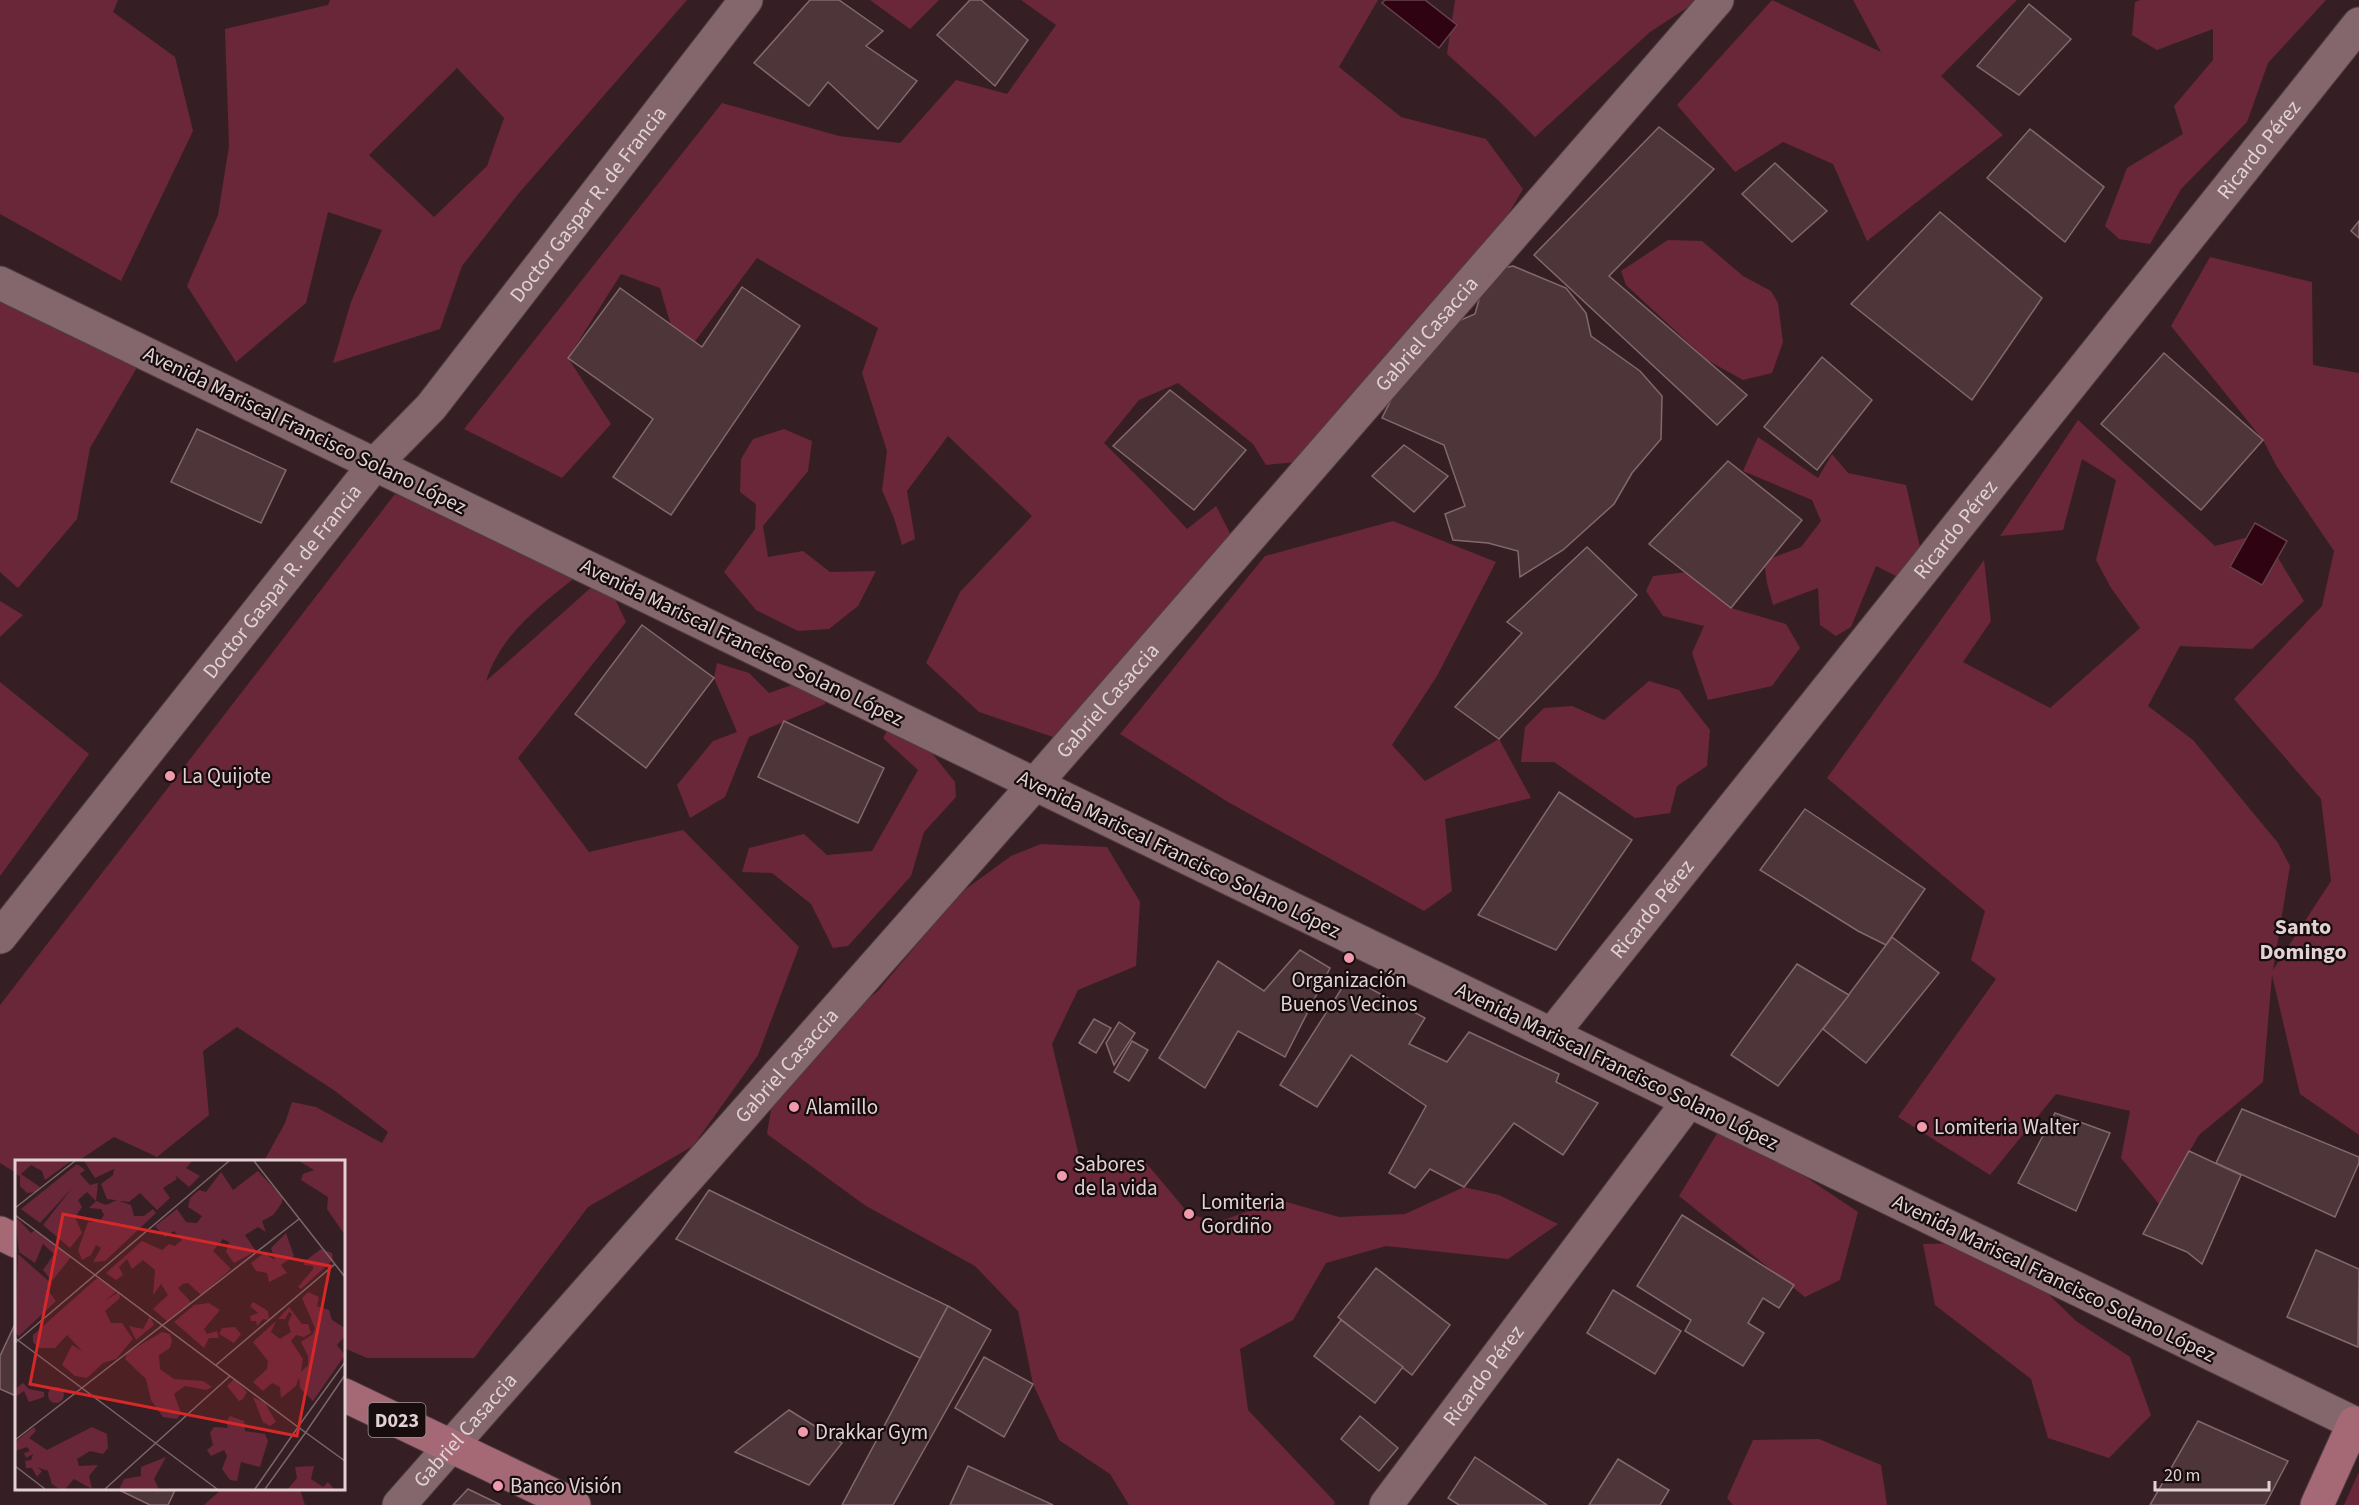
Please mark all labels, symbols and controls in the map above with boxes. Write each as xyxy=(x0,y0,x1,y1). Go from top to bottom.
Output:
street label: Ricardo Pérez xyxy=(2210,93,2308,206)
street label: Doctor Gaspar R. de Francia xyxy=(502,100,674,309)
street label: Gabriel Casaccia xyxy=(1368,270,1485,398)
street label: Avenida Mariscal Francisco Solano López xyxy=(138,338,472,522)
street label: Ricardo Pérez xyxy=(1906,473,2004,585)
street label: Doctor Gaspar R. de Francia xyxy=(195,477,369,685)
street label: Avenida Mariscal Francisco Solano López xyxy=(575,550,909,734)
street label: Gabriel Casaccia xyxy=(1049,636,1166,765)
place label: La Quijote xyxy=(182,761,271,791)
street label: Avenida Mariscal Francisco Solano López xyxy=(1012,762,1346,946)
marker: La Quijote xyxy=(163,769,177,783)
street label: Ricardo Pérez xyxy=(1603,853,1701,965)
district label: Santo Domingo xyxy=(2259,911,2347,968)
marker: Organización Buenos Vecinos xyxy=(1342,951,1356,965)
place label: Organización Buenos Vecinos xyxy=(1280,965,1418,1019)
street label: Avenida Mariscal Francisco Solano López xyxy=(1450,974,1784,1158)
street label: Gabriel Casaccia xyxy=(728,1002,846,1130)
place label: Alamillo xyxy=(806,1092,878,1122)
marker: Alamillo xyxy=(787,1100,801,1114)
place label: Lomiteria Walter xyxy=(1934,1112,2080,1142)
marker: Lomiteria Walter xyxy=(1915,1120,1929,1134)
place label: Sabores de la vida xyxy=(1074,1149,1158,1203)
inset map xyxy=(15,1160,345,1490)
marker: Sabores de la vida xyxy=(1055,1169,1069,1183)
street label: Avenida Mariscal Francisco Solano López xyxy=(1887,1186,2221,1370)
place label: Lomiteria Gordiño xyxy=(1201,1187,1285,1241)
marker: Lomiteria Gordiño xyxy=(1182,1207,1196,1221)
street label: Ricardo Pérez xyxy=(1435,1318,1531,1432)
street label: Gabriel Casaccia xyxy=(406,1366,524,1494)
road number: D023 xyxy=(368,1403,426,1437)
place label: Drakkar Gym xyxy=(815,1417,928,1447)
marker: Drakkar Gym xyxy=(796,1425,810,1439)
scale bar xyxy=(2155,1454,2269,1492)
text: 20 m xyxy=(2164,1463,2200,1488)
place label: Banco Visión xyxy=(510,1471,622,1501)
marker: Banco Visión xyxy=(491,1479,505,1493)

